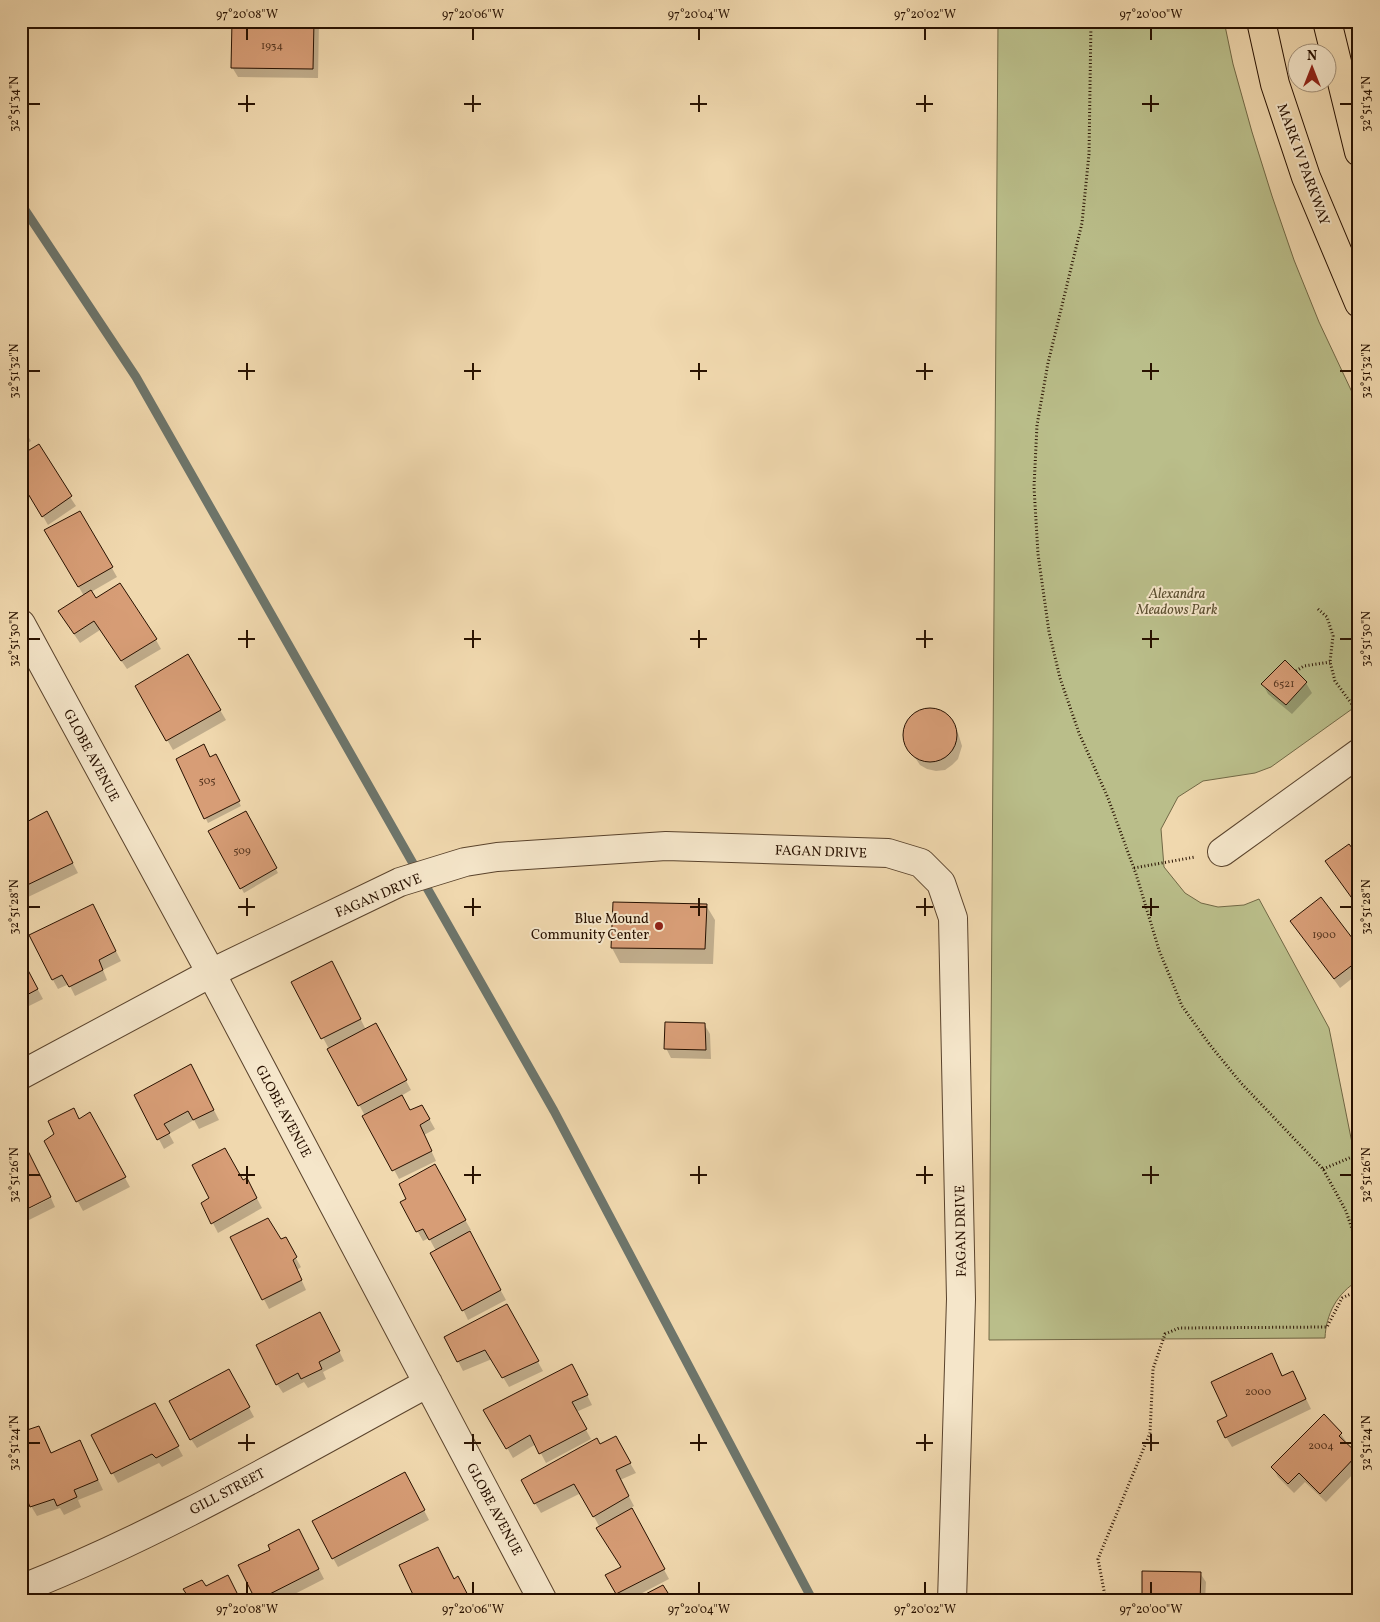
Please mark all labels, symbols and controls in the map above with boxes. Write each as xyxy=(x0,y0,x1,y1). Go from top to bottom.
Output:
text: 97°20'08"W xyxy=(216,7,278,23)
text: 97°20'06"W xyxy=(442,7,504,23)
text: 97°20'04"W xyxy=(668,7,730,23)
text: 97°20'02"W xyxy=(894,7,956,23)
text: 97°20'00"W xyxy=(1119,7,1183,23)
house number: 1934 xyxy=(261,39,283,54)
north arrow xyxy=(1288,42,1338,92)
text: N xyxy=(1307,47,1317,66)
text: 32°51'34"N xyxy=(7,76,23,132)
text: 32°51'34"N xyxy=(1359,76,1375,132)
street label: MARK IV PARKWAY xyxy=(1272,101,1334,228)
text: 32°51'32"N xyxy=(7,343,23,399)
text: 32°51'32"N xyxy=(1359,343,1375,399)
park label: Alexandra Meadows Park xyxy=(1136,585,1218,620)
text: 32°51'30"N xyxy=(7,611,23,667)
text: 32°51'30"N xyxy=(1359,611,1375,667)
house number: 6521 xyxy=(1273,677,1295,692)
street label: GLOBE AVENUE xyxy=(58,706,123,805)
house number: 505 xyxy=(199,774,215,789)
street label: FAGAN DRIVE xyxy=(775,841,867,864)
house number: 509 xyxy=(233,844,251,859)
street label: FAGAN DRIVE xyxy=(332,870,425,923)
text: 32°51'28"N xyxy=(7,879,23,935)
text: 32°51'28"N xyxy=(1359,879,1375,935)
place label: Blue Mound Community Center xyxy=(531,910,649,945)
marker: Blue Mound Community Center xyxy=(653,920,665,932)
house number: 1900 xyxy=(1312,928,1336,943)
street label: GLOBE AVENUE xyxy=(250,1062,315,1161)
text: 32°51'26"N xyxy=(7,1147,23,1203)
text: 32°51'26"N xyxy=(1359,1147,1375,1203)
street label: FAGAN DRIVE xyxy=(951,1185,972,1277)
house number: 2000 xyxy=(1245,1385,1271,1400)
text: 32°51'24"N xyxy=(7,1415,23,1471)
text: 32°51'24"N xyxy=(1359,1415,1375,1471)
house number: 2004 xyxy=(1308,1439,1334,1454)
street label: GLOBE AVENUE xyxy=(461,1460,526,1559)
street label: GILL STREET xyxy=(187,1464,269,1520)
text: 97°20'08"W xyxy=(216,1602,278,1618)
text: 97°20'06"W xyxy=(442,1602,504,1618)
text: 97°20'04"W xyxy=(668,1602,730,1618)
text: 97°20'02"W xyxy=(894,1602,956,1618)
text: 97°20'00"W xyxy=(1119,1602,1183,1618)

